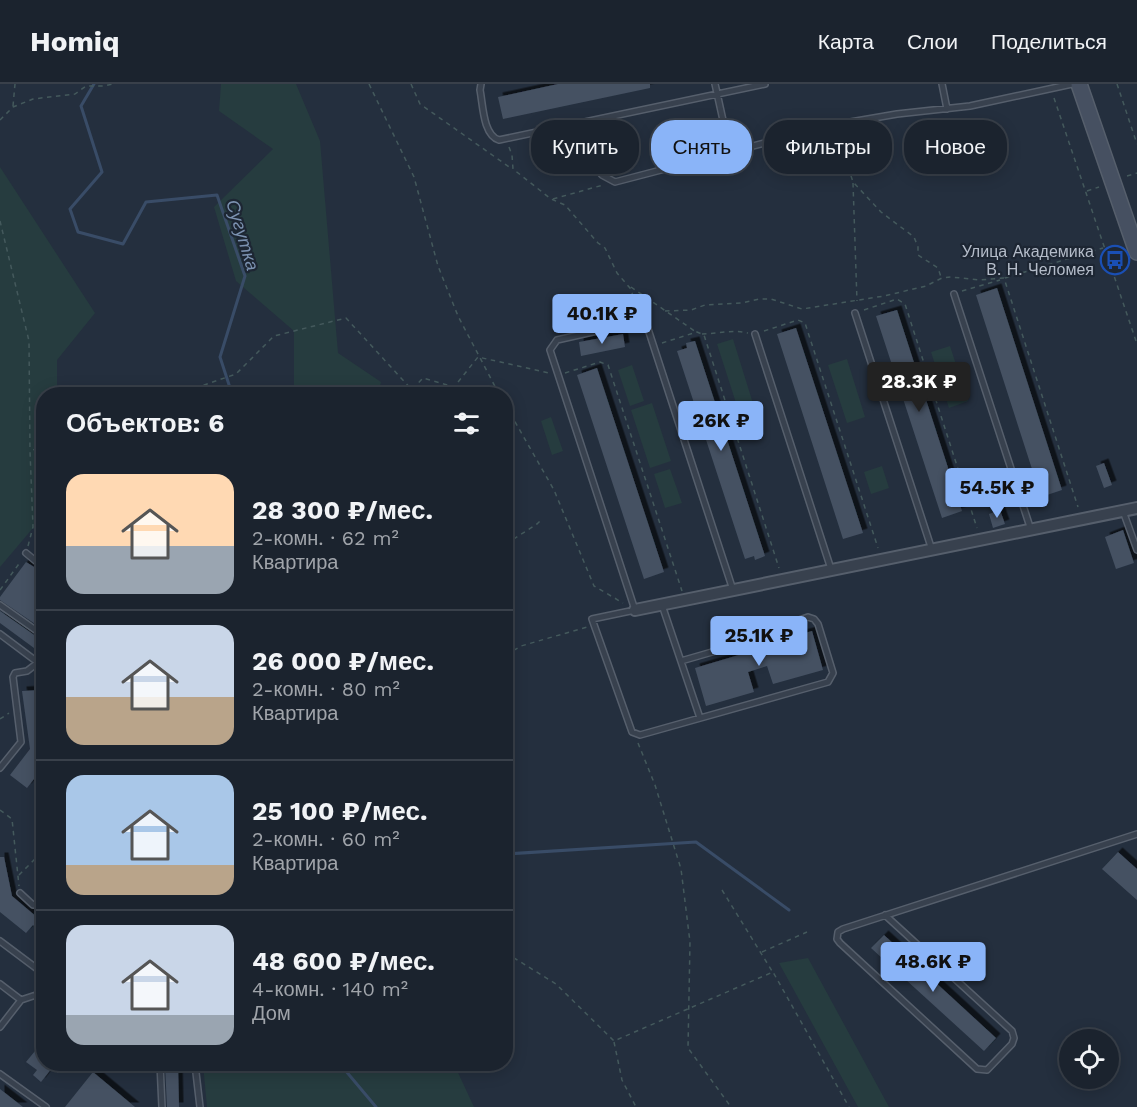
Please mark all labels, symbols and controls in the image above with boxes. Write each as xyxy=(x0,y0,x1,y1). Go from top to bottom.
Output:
text: Homiq xyxy=(30,25,120,58)
text: Карта xyxy=(818,29,874,54)
text: Слои xyxy=(907,29,958,54)
text: Поделиться xyxy=(991,29,1107,54)
chip: Купить xyxy=(531,120,639,174)
chip: Снять xyxy=(651,120,752,174)
chip: Фильтры xyxy=(764,120,892,174)
chip: Новое xyxy=(904,120,1007,174)
water label: Сугутка xyxy=(222,197,264,273)
place label: Улица Академика В. Н. Челомея xyxy=(962,242,1094,279)
bus stop icon: Улица Академика В. Н. Челомея xyxy=(1099,244,1131,276)
pin: 40.1K ₽ xyxy=(547,294,657,345)
text: 40.1K ₽ xyxy=(566,301,638,325)
pin: 28.3K ₽ xyxy=(864,362,974,413)
text: 28.3K ₽ xyxy=(881,369,957,393)
pin: 26K ₽ xyxy=(679,401,763,452)
icon: filters xyxy=(450,407,483,440)
text: Объектов: 6 xyxy=(66,408,224,438)
text: 26K ₽ xyxy=(692,408,750,432)
pin: 54.5K ₽ xyxy=(942,468,1052,519)
text: 54.5K ₽ xyxy=(959,475,1035,499)
text: 28 300 ₽/мес. xyxy=(252,495,433,525)
icon: home xyxy=(114,498,186,570)
text: 2-комн. · 62 m² xyxy=(252,526,399,550)
text: Квартира xyxy=(252,550,338,574)
pin: 25.1K ₽ xyxy=(704,616,814,667)
text: 25.1K ₽ xyxy=(724,623,794,647)
text: 26 000 ₽/мес. xyxy=(252,646,434,676)
icon: home xyxy=(114,649,186,721)
text: 2-комн. · 80 m² xyxy=(252,677,400,701)
text: Квартира xyxy=(252,701,338,725)
text: 25 100 ₽/мес. xyxy=(252,796,427,826)
icon: home xyxy=(114,799,186,871)
text: 2-комн. · 60 m² xyxy=(252,827,400,851)
text: Квартира xyxy=(252,851,338,875)
pin: 48.6K ₽ xyxy=(878,942,988,993)
text: 48 600 ₽/мес. xyxy=(252,946,435,976)
icon: home xyxy=(114,949,186,1021)
text: 48.6K ₽ xyxy=(895,949,971,973)
text: 4-комн. · 140 m² xyxy=(252,977,408,1001)
text: Дом xyxy=(252,1001,291,1025)
map controls xyxy=(1059,1029,1119,1089)
button: locate xyxy=(1059,1029,1119,1089)

